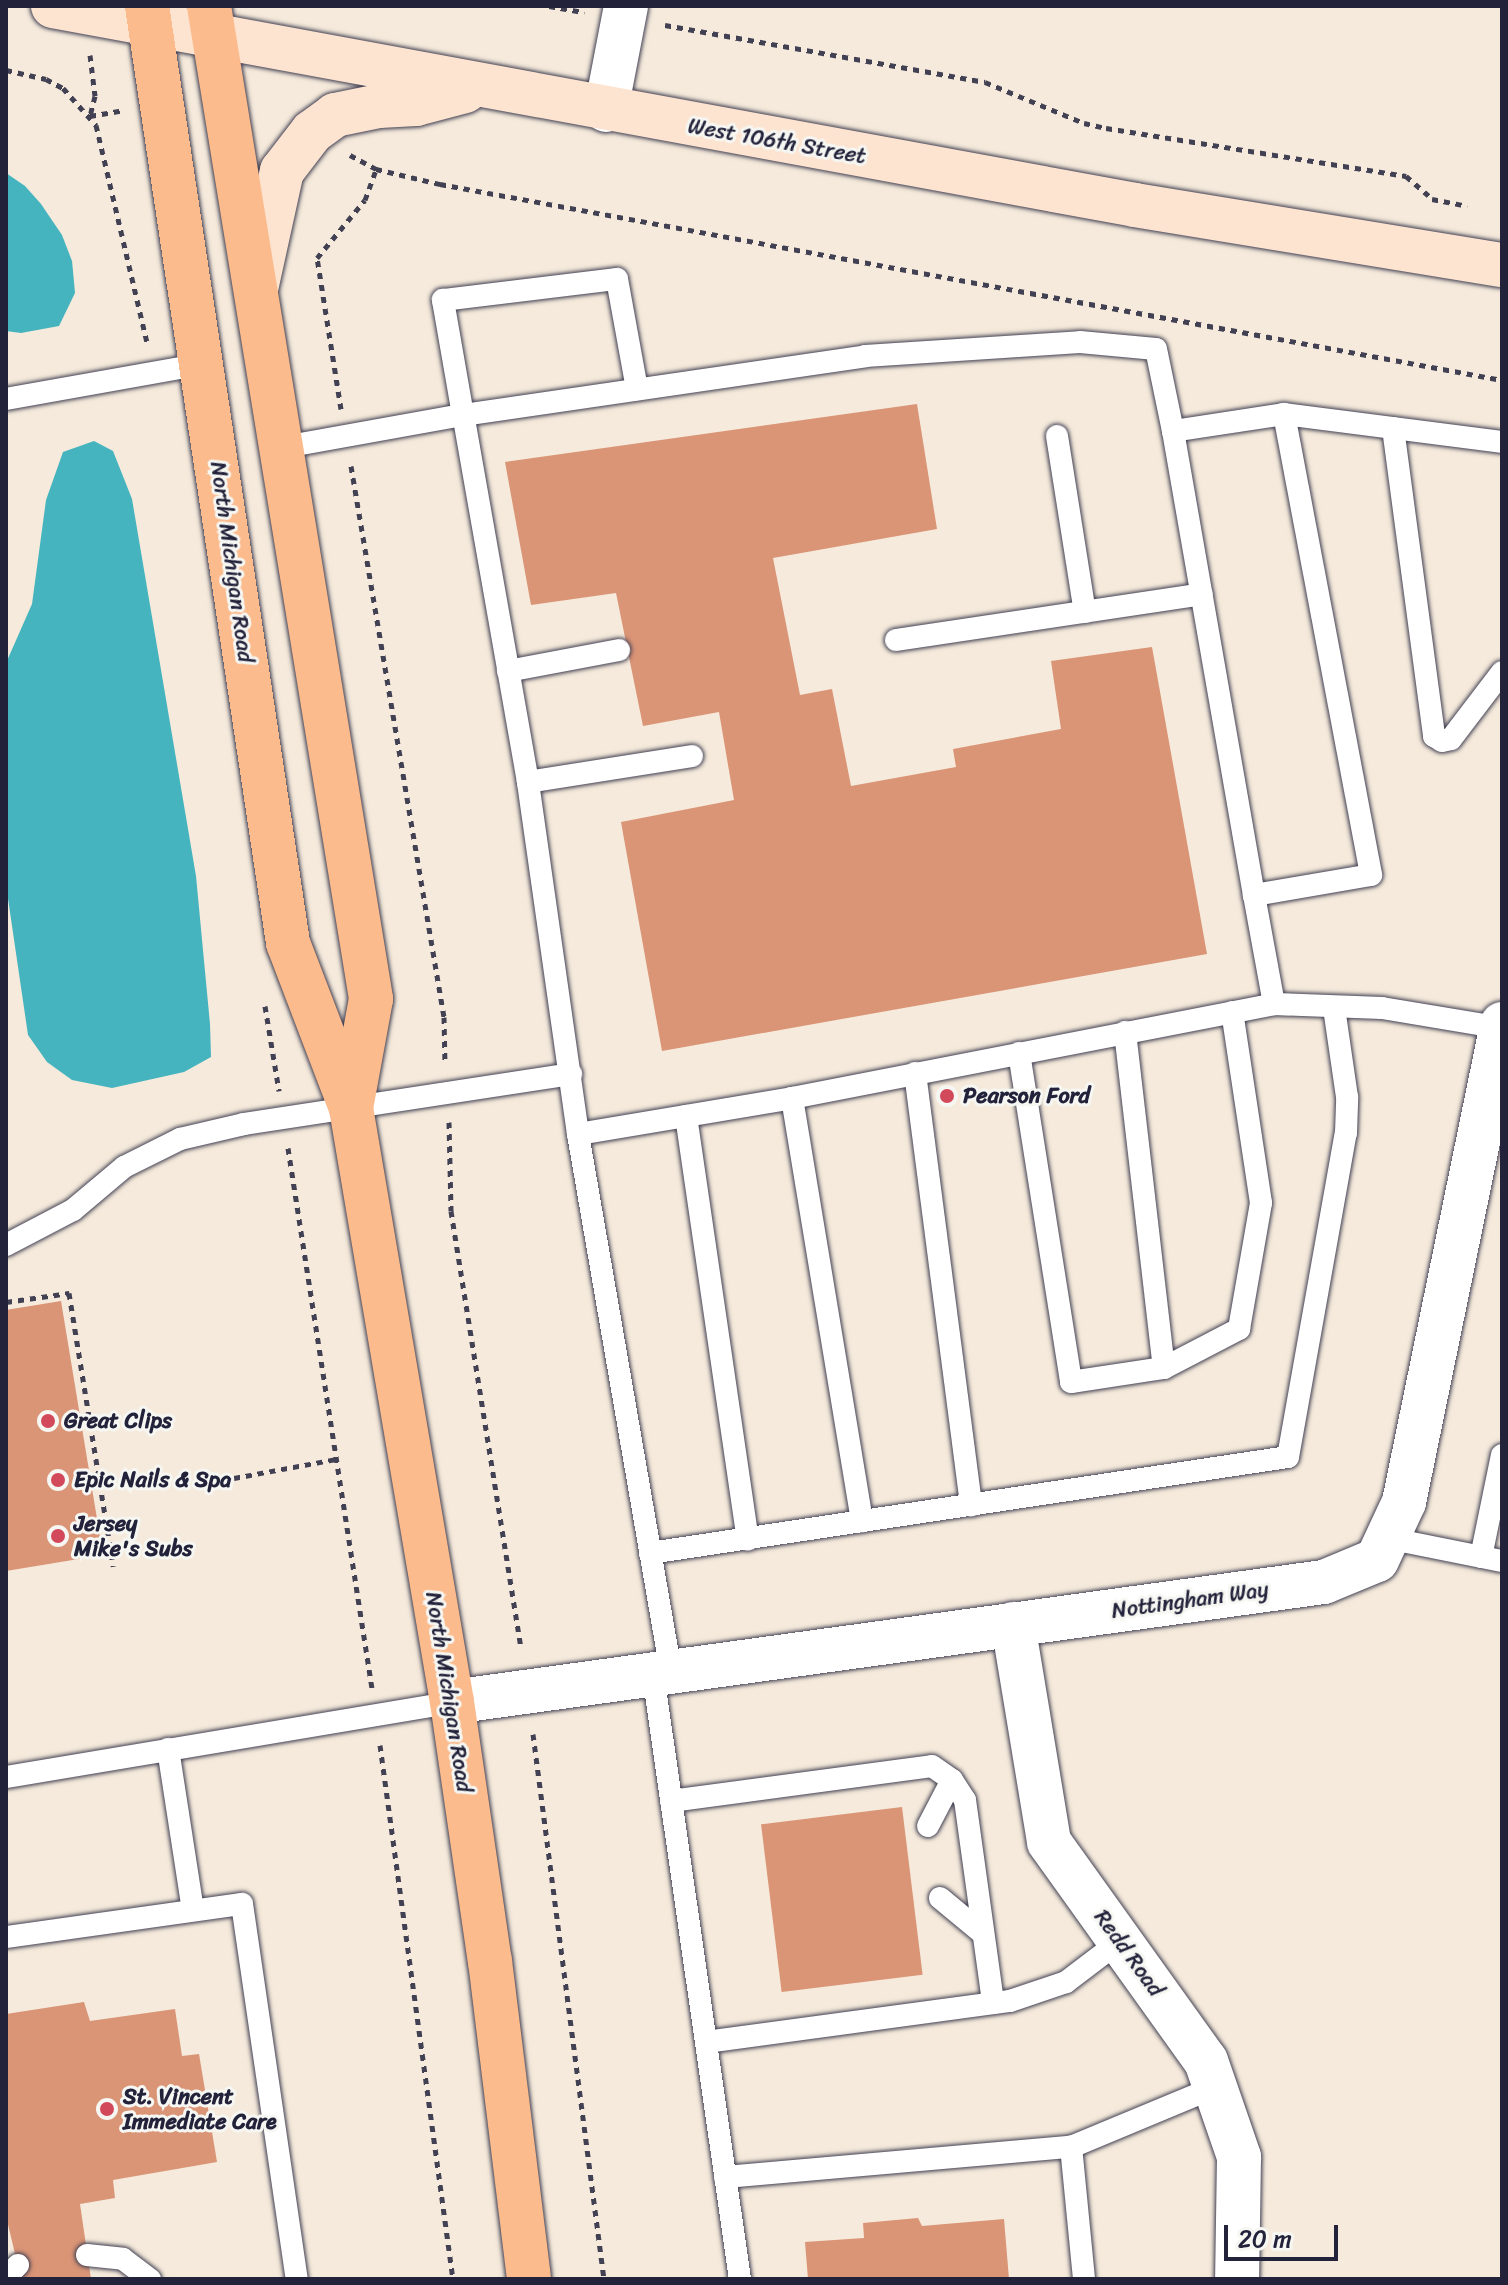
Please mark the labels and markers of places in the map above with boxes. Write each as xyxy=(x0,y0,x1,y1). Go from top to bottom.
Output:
place label: Pearson Ford xyxy=(963,1083,1090,1109)
marker: Pearson Ford xyxy=(938,1087,956,1105)
place label: Great Clips xyxy=(64,1408,171,1434)
marker: Great Clips xyxy=(39,1412,57,1430)
place label: Epic Nails & Spa xyxy=(74,1467,231,1493)
marker: Epic Nails & Spa xyxy=(49,1471,67,1489)
place label: Jersey Mike's Subs xyxy=(74,1510,193,1562)
marker: Jersey Mike's Subs xyxy=(49,1527,67,1545)
place label: St. Vincent Immediate Care xyxy=(123,2083,277,2134)
marker: St. Vincent Immediate Care xyxy=(98,2100,116,2118)

